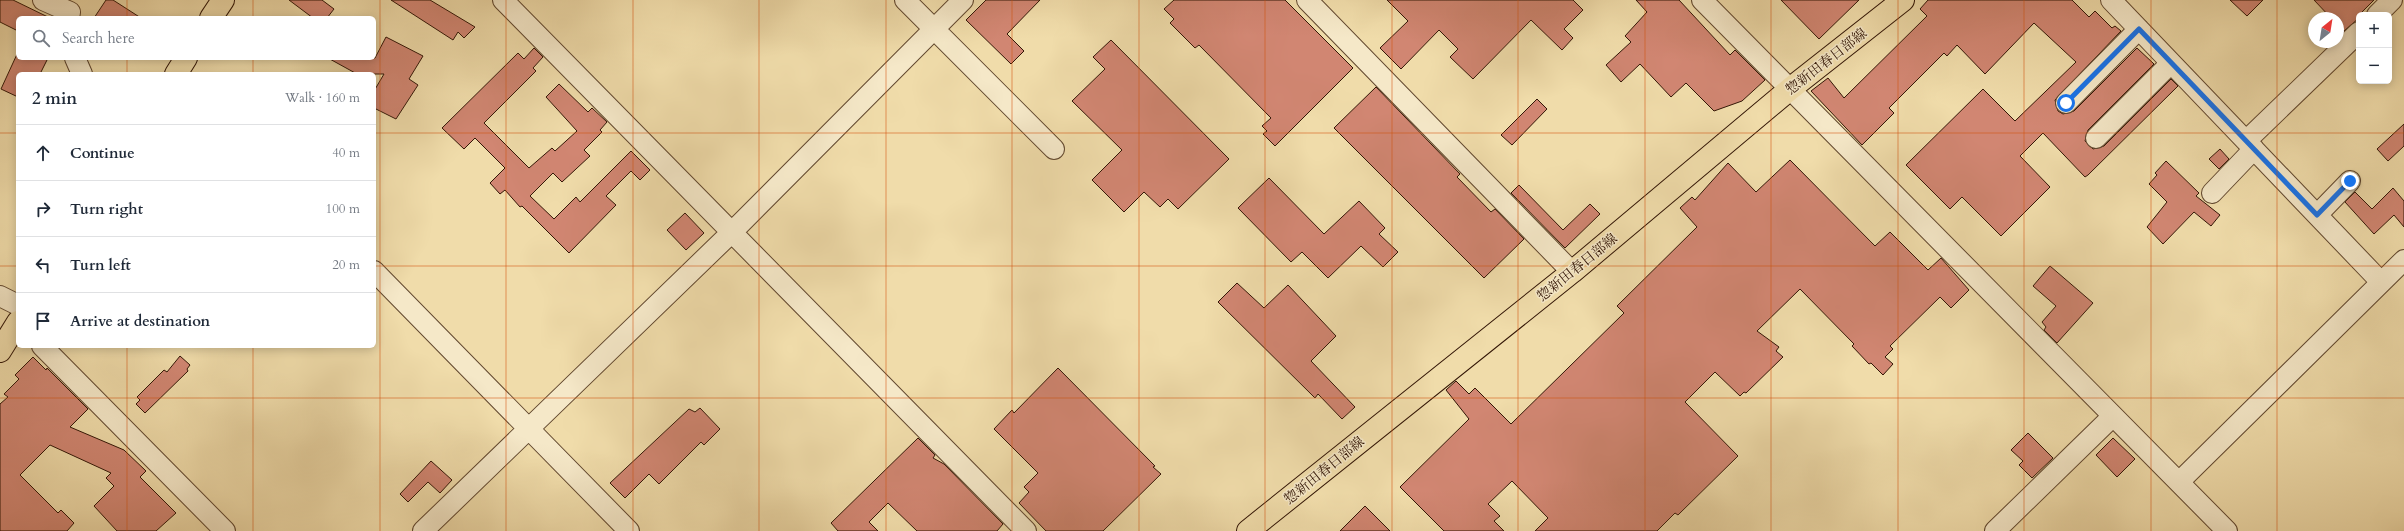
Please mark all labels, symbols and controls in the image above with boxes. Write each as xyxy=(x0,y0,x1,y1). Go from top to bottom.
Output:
north arrow xyxy=(2308,12,2344,48)
map controls xyxy=(2356,12,2392,84)
button: + xyxy=(2356,12,2392,48)
search box xyxy=(16,16,376,60)
street label: 惣新田春日部線 xyxy=(1782,24,1871,99)
icon: search xyxy=(30,27,52,49)
text: Search here xyxy=(62,28,135,48)
button: − xyxy=(2356,48,2392,84)
text: 2 min xyxy=(32,87,77,110)
text: Walk · 160 m xyxy=(285,89,360,107)
route start xyxy=(2057,94,2075,112)
icon: ahead xyxy=(32,142,54,164)
text: Continue xyxy=(70,143,135,163)
text: 40 m xyxy=(332,144,360,162)
route end xyxy=(2341,172,2359,190)
icon: right xyxy=(32,198,54,220)
text: Turn right xyxy=(70,199,143,219)
text: 100 m xyxy=(326,200,360,218)
street label: 惣新田春日部線 xyxy=(1533,229,1621,306)
icon: left xyxy=(32,254,54,276)
text: Turn left xyxy=(70,255,131,275)
text: 20 m xyxy=(332,256,360,274)
icon: arrive xyxy=(32,310,54,332)
text: Arrive at destination xyxy=(70,311,210,331)
street label: 惣新田春日部線 xyxy=(1280,432,1368,509)

